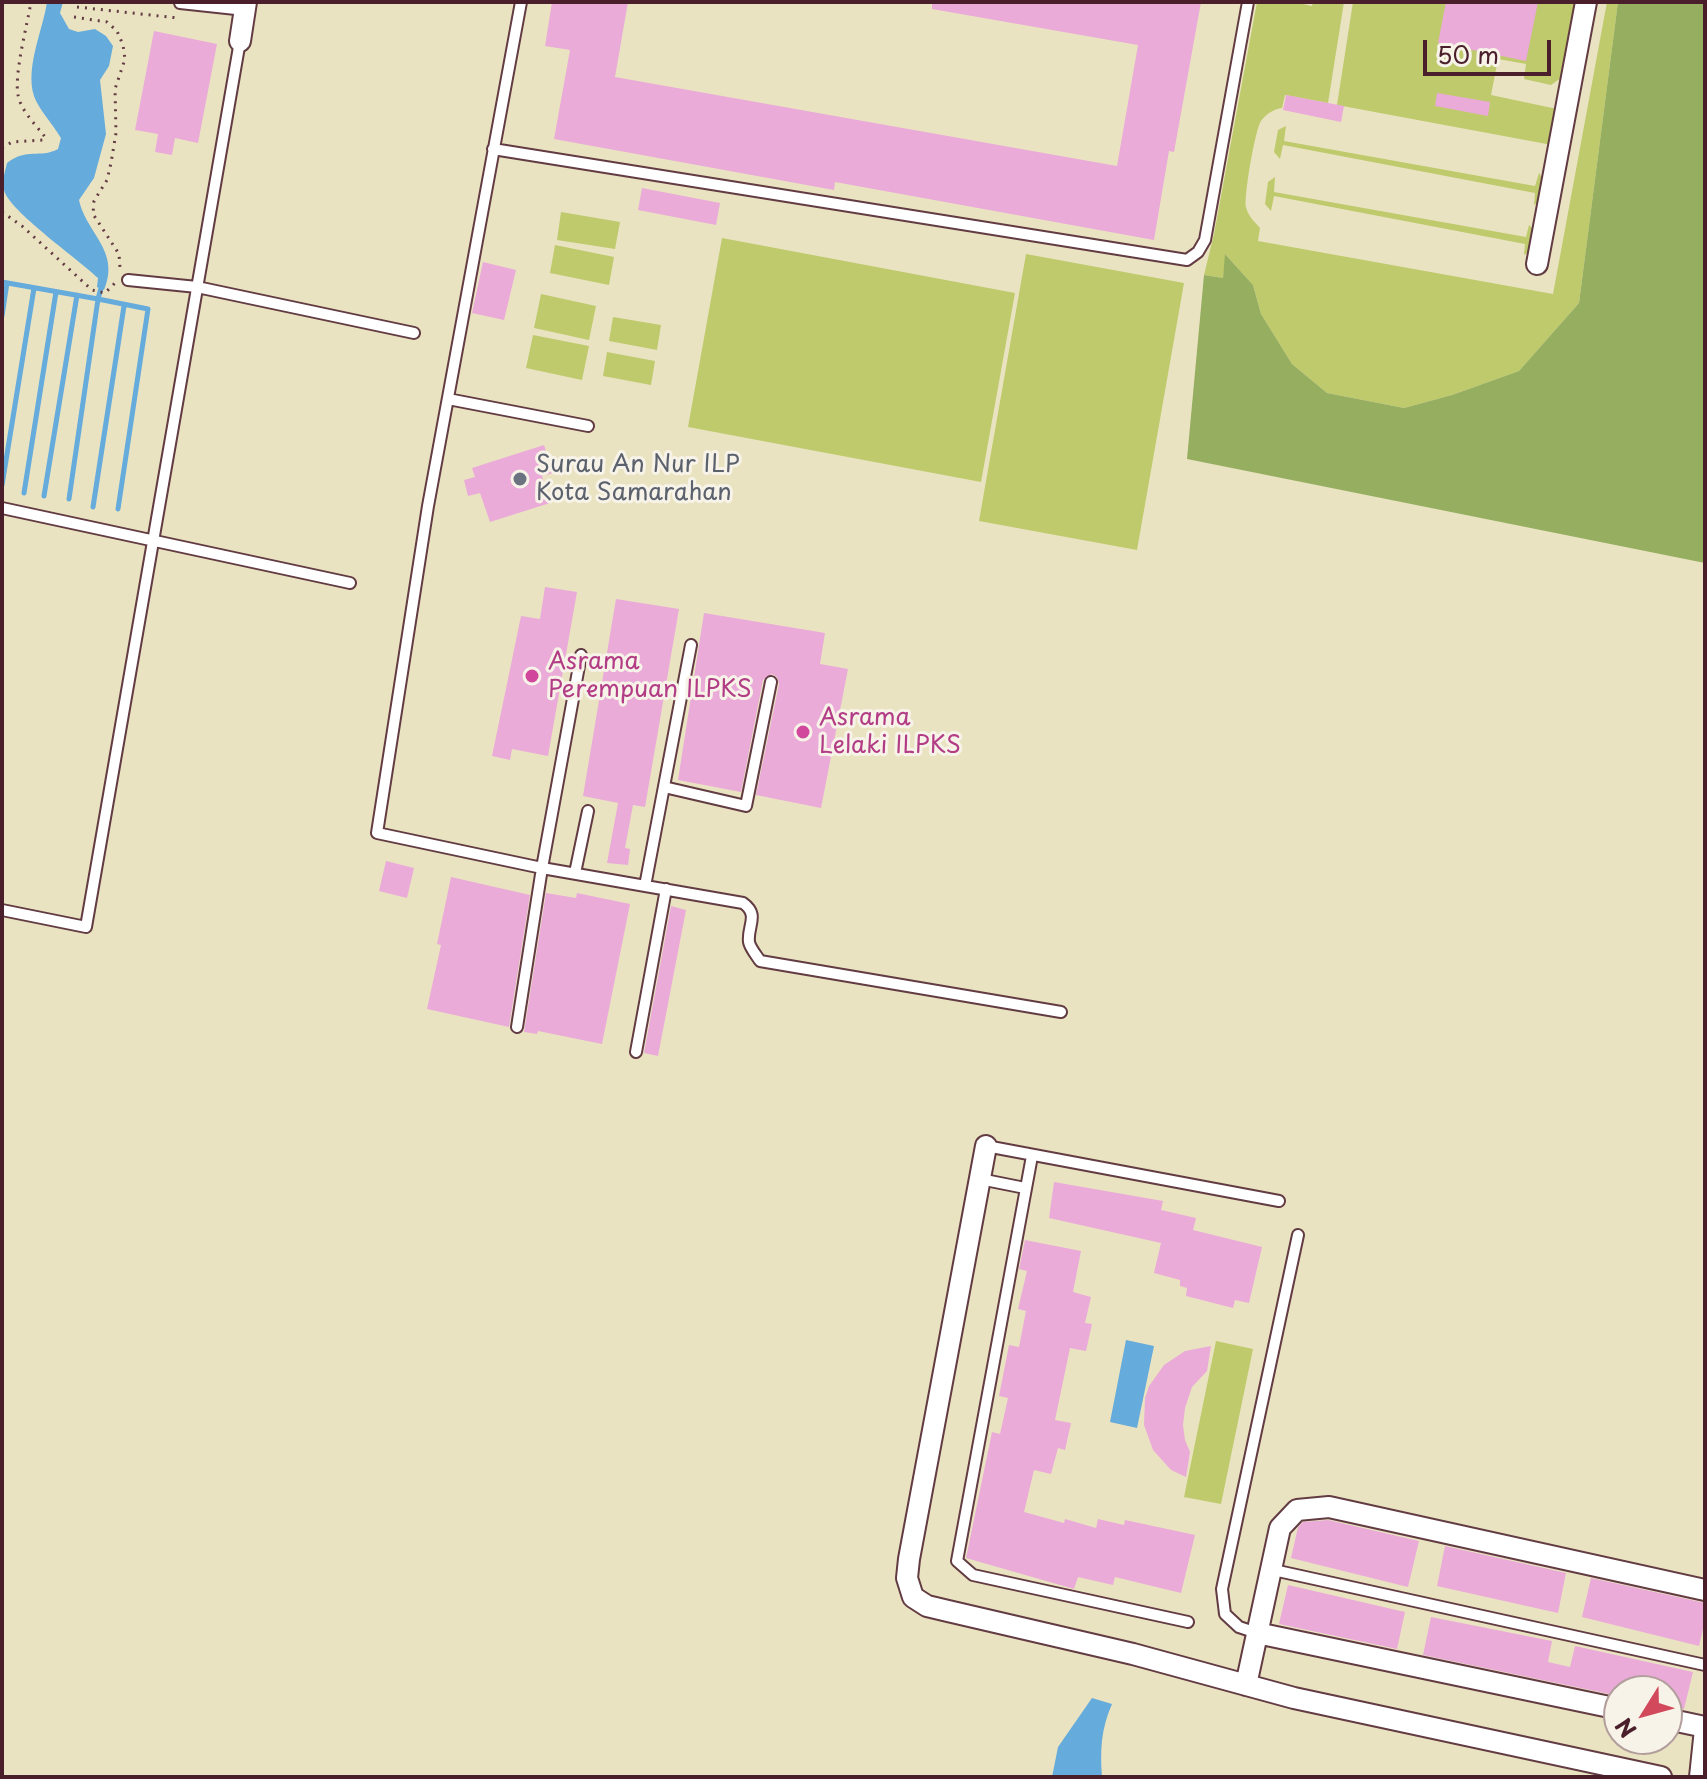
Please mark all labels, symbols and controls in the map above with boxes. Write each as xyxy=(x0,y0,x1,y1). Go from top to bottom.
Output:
scale bar xyxy=(1427,24,1555,74)
text: 50 m xyxy=(1437,36,1499,72)
place label: Surau An Nur ILP Kota Samarahan xyxy=(536,451,740,507)
marker: Surau An Nur ILP Kota Samarahan xyxy=(511,470,529,488)
place label: Asrama Perempuan ILPKS xyxy=(548,648,752,704)
marker: Asrama Perempuan ILPKS xyxy=(523,667,541,685)
place label: Asrama Lelaki ILPKS xyxy=(819,704,961,760)
marker: Asrama Lelaki ILPKS xyxy=(794,723,812,741)
north arrow xyxy=(1603,1675,1683,1755)
text: N xyxy=(1607,1712,1643,1745)

